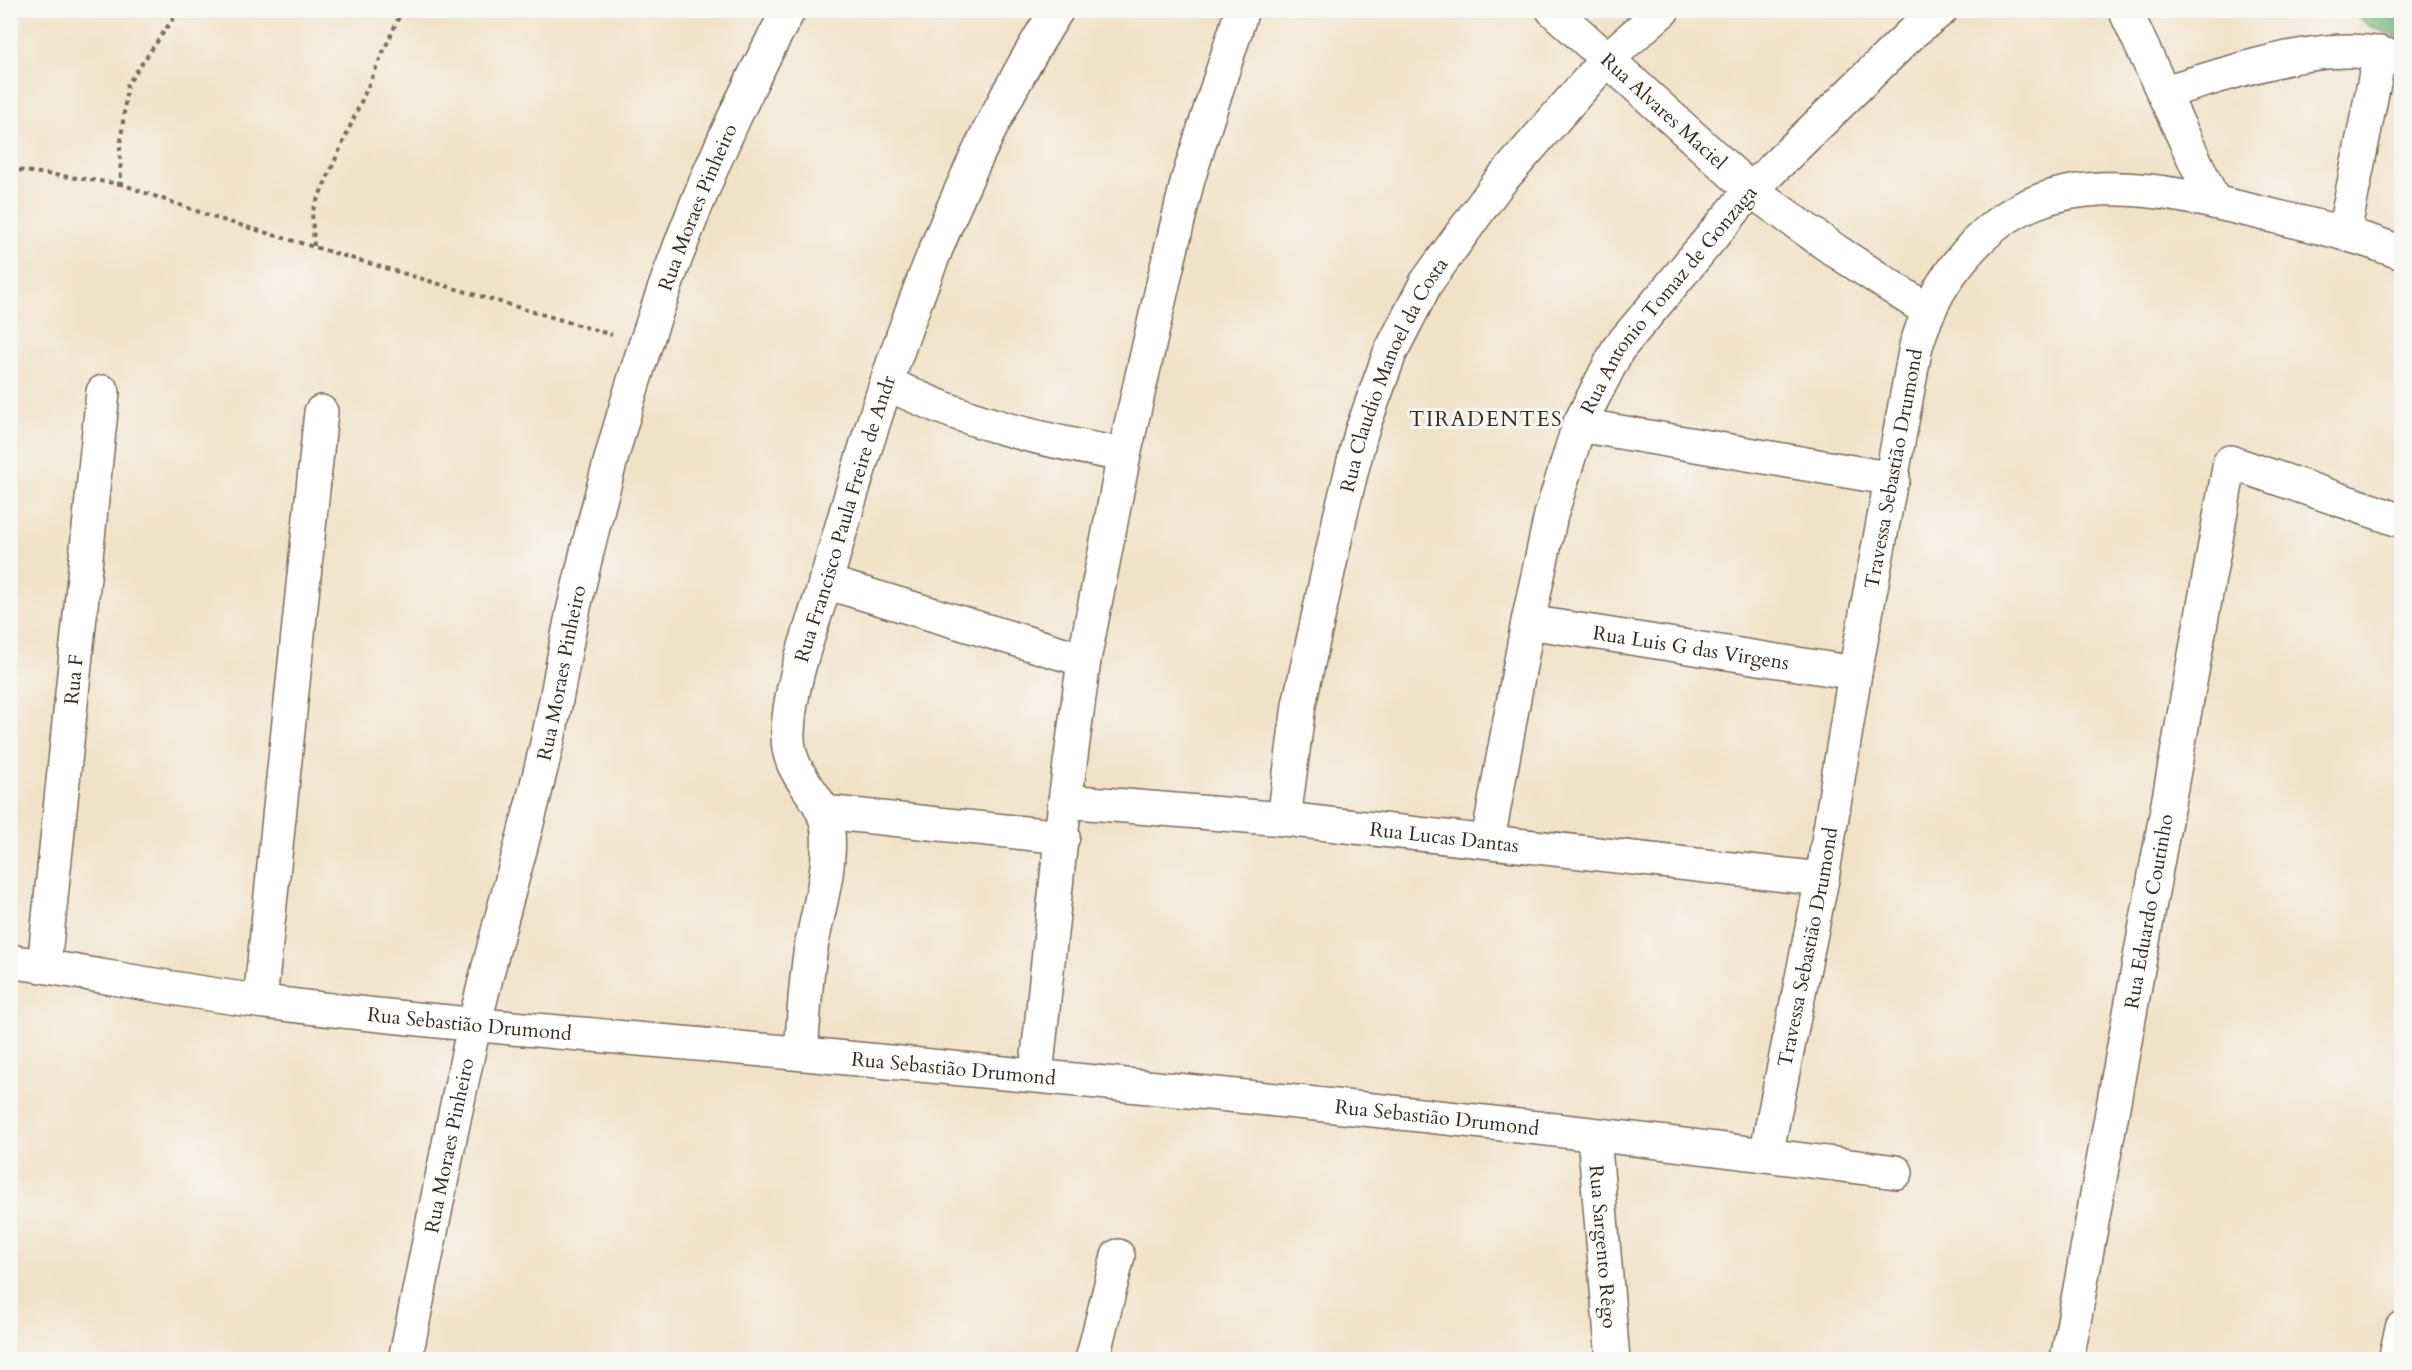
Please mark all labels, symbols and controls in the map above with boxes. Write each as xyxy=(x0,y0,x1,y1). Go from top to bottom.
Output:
street label: Rua Alvares Maciel xyxy=(1595,47,1733,176)
street label: Rua Moraes Pinheiro xyxy=(652,119,744,295)
street label: Rua Antonio Tomaz de Gonzaga xyxy=(1574,180,1763,419)
street label: Rua Claudio Manoel da Costa xyxy=(1334,252,1454,495)
street label: Travessa Sebastião Drumond xyxy=(1858,346,1929,591)
street label: Rua Francisco Paula Freire de Andr xyxy=(788,371,902,666)
district label: TIRADENTES xyxy=(1409,405,1563,434)
street label: Rua Moraes Pinheiro xyxy=(530,582,593,763)
street label: Rua Luis G das Virgens xyxy=(1591,619,1791,677)
street label: Rua F xyxy=(58,653,90,706)
street label: Rua Eduardo Coutinho xyxy=(2118,811,2180,1011)
street label: Rua Lucas Dantas xyxy=(1368,816,1520,859)
street label: Travessa Sebastião Drumond xyxy=(1771,825,1844,1069)
street label: Rua Sebastião Drumond xyxy=(366,1001,573,1047)
street label: Rua Sebastião Drumond xyxy=(850,1045,1057,1092)
street label: Rua Moraes Pinheiro xyxy=(418,1055,481,1235)
street label: Rua Sebastião Drumond xyxy=(1334,1093,1541,1142)
street label: Rua Sargento Rêgo xyxy=(1583,1164,1623,1330)

